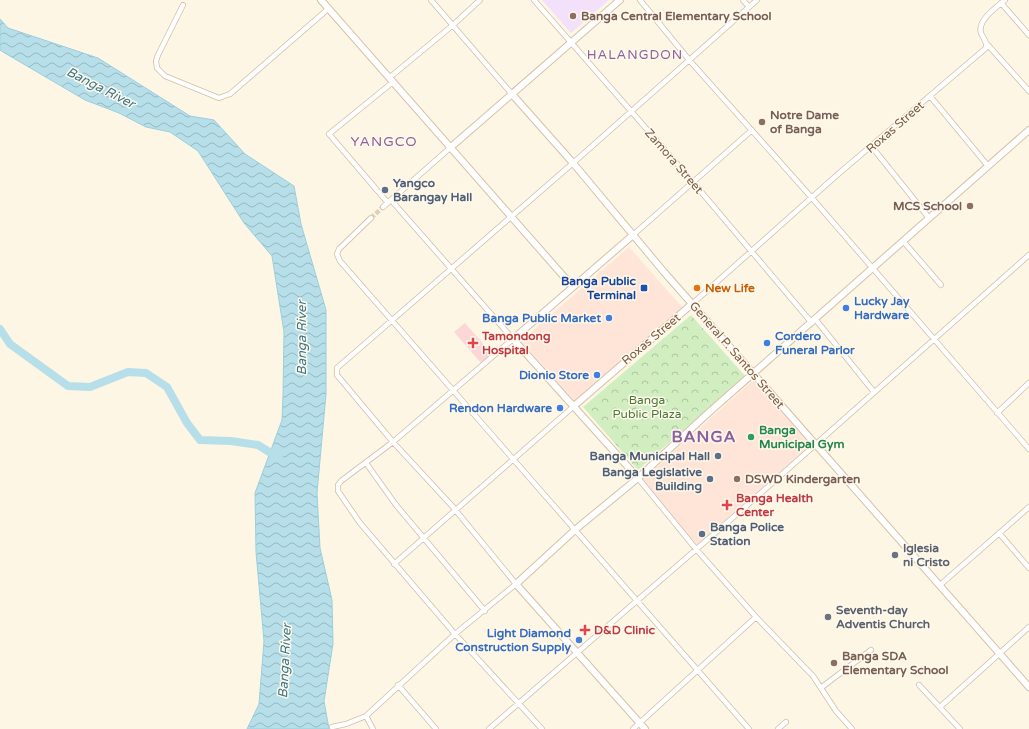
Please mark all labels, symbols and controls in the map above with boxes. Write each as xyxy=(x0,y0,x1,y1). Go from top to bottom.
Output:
place label: Banga Central Elementary School xyxy=(581,9,772,24)
marker: Banga Central Elementary School xyxy=(568,11,578,21)
district label: HALANGDON xyxy=(587,47,683,63)
water label: Banga River xyxy=(64,64,139,113)
street label: Roxas Street xyxy=(863,98,927,156)
place label: Notre Dame of Banga xyxy=(770,108,839,137)
marker: Notre Dame of Banga xyxy=(757,117,767,127)
street label: Zamora Street xyxy=(642,126,706,197)
district label: YANGCO xyxy=(350,133,418,150)
place label: Yangco Barangay Hall xyxy=(393,176,472,205)
marker: Yangco Barangay Hall xyxy=(380,185,390,195)
place label: MCS School xyxy=(893,199,962,213)
marker: MCS School xyxy=(965,201,975,211)
place label: Banga Public Terminal xyxy=(561,274,637,302)
place label: New Life xyxy=(705,281,755,295)
marker: Banga Public Terminal xyxy=(639,283,649,293)
marker: New Life xyxy=(692,283,702,293)
place label: Lucky Jay Hardware xyxy=(854,294,910,322)
water label: Banga River xyxy=(294,299,310,375)
street label: General P. Santos Street xyxy=(687,299,788,412)
marker: Lucky Jay Hardware xyxy=(841,303,851,313)
street label: Roxas Street xyxy=(619,310,683,368)
place label: Banga Public Market xyxy=(482,311,601,326)
marker: Banga Public Market xyxy=(604,313,614,323)
place label: Tamondong Hospital xyxy=(481,329,550,358)
place label: Cordero Funeral Parlor xyxy=(775,329,855,357)
marker: Tamondong Hospital xyxy=(467,337,479,349)
marker: Cordero Funeral Parlor xyxy=(762,338,772,348)
place label: Dionio Store xyxy=(519,368,589,382)
marker: Dionio Store xyxy=(592,370,602,380)
park label: Banga Public Plaza xyxy=(613,393,681,421)
place label: Rendon Hardware xyxy=(449,401,552,415)
marker: Rendon Hardware xyxy=(555,403,565,413)
place label: Banga Municipal Gym xyxy=(759,423,844,452)
district label: BANGA xyxy=(672,427,736,447)
marker: Banga Municipal Gym xyxy=(746,432,756,442)
place label: Banga Municipal Hall xyxy=(590,449,710,464)
marker: Banga Municipal Hall xyxy=(713,451,723,461)
place label: Banga Legislative Building xyxy=(602,465,702,494)
place label: DSWD Kindergarten xyxy=(745,472,860,487)
marker: Banga Legislative Building xyxy=(705,474,715,484)
marker: DSWD Kindergarten xyxy=(732,474,742,484)
place label: Banga Health Center xyxy=(736,491,813,519)
marker: Banga Health Center xyxy=(721,499,733,511)
place label: Banga Police Station xyxy=(710,520,784,548)
marker: Banga Police Station xyxy=(697,529,707,539)
place label: Iglesia ni Cristo xyxy=(903,541,950,569)
marker: Iglesia ni Cristo xyxy=(890,550,900,560)
place label: Seventh-day Adventis Church xyxy=(836,603,930,631)
marker: Seventh-day Adventis Church xyxy=(823,612,833,622)
water label: Banga River xyxy=(275,621,295,699)
place label: D&D Clinic xyxy=(594,623,656,637)
marker: D&D Clinic xyxy=(579,624,591,636)
place label: Light Diamond Construction Supply xyxy=(455,626,572,655)
marker: Light Diamond Construction Supply xyxy=(574,635,584,645)
place label: Banga SDA Elementary School xyxy=(842,649,949,678)
marker: Banga SDA Elementary School xyxy=(829,658,839,668)

